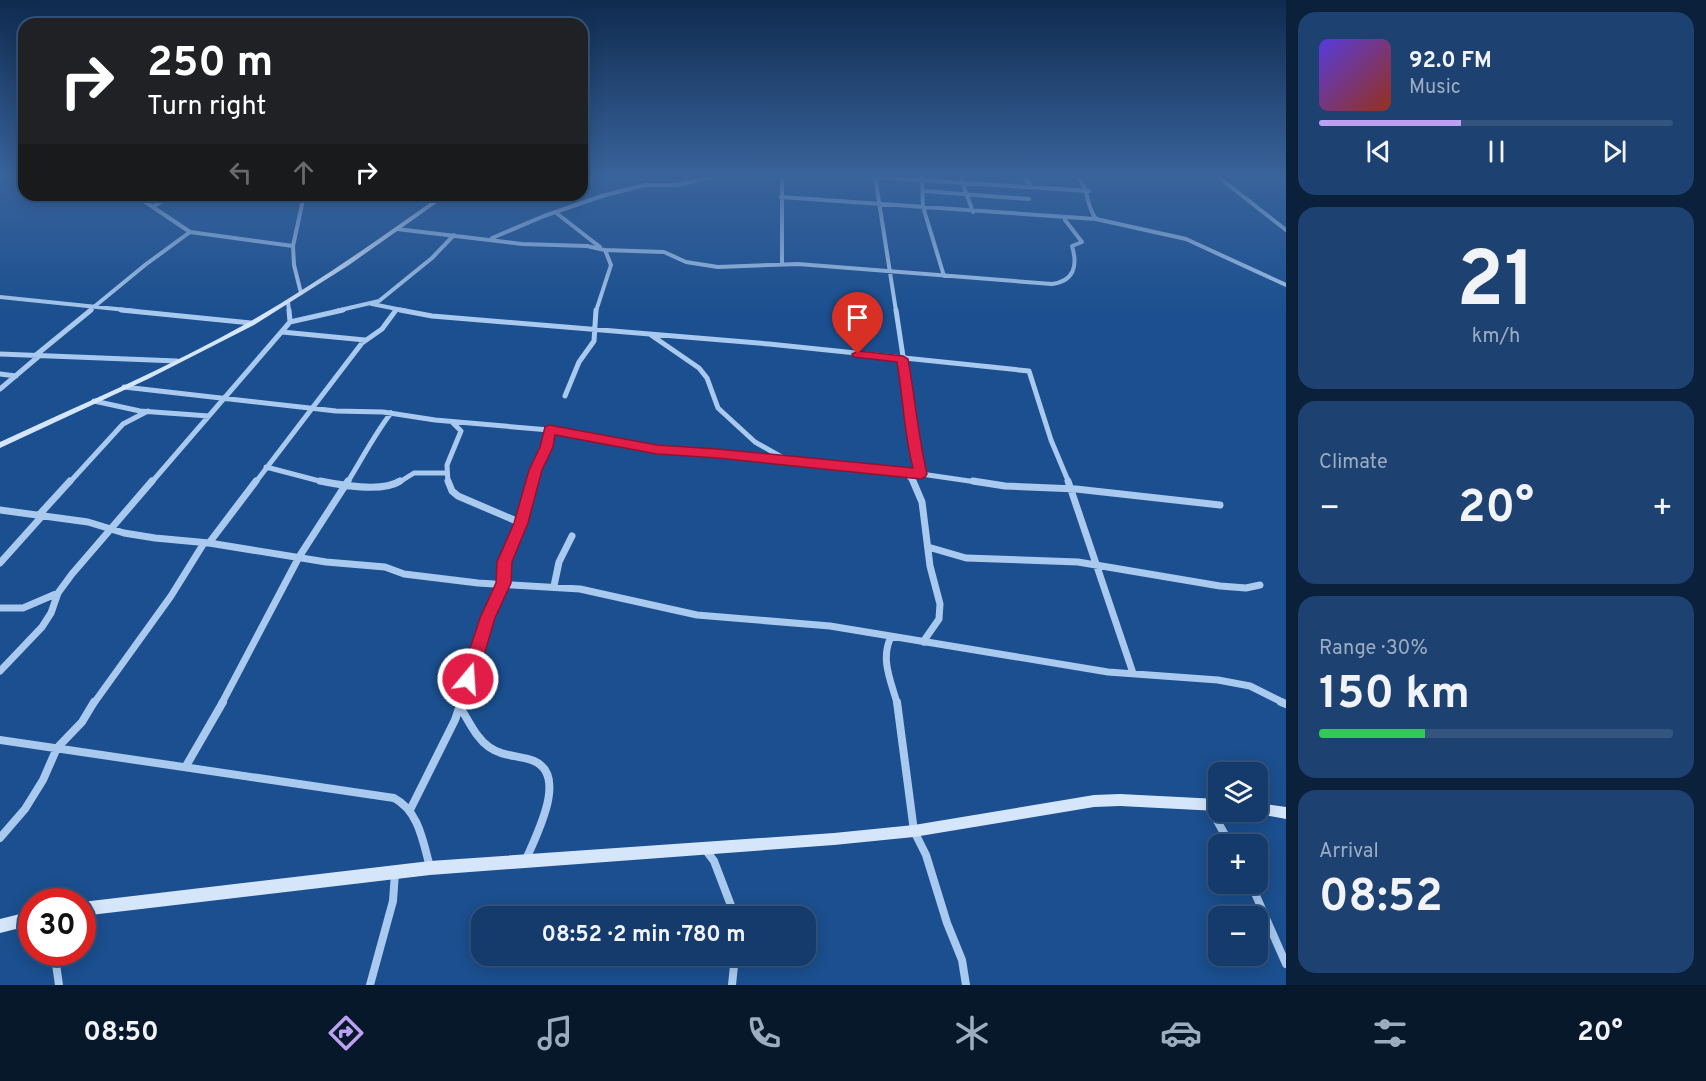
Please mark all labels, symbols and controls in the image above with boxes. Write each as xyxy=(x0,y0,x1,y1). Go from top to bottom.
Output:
text: 250 m xyxy=(147,38,273,91)
icon: right xyxy=(48,42,126,120)
text: 92.0 FM xyxy=(1409,48,1492,75)
text: Music xyxy=(1409,75,1461,101)
text: Turn right xyxy=(147,90,266,124)
icon: previous xyxy=(1362,135,1395,168)
icon: pause xyxy=(1480,135,1513,168)
icon: next xyxy=(1598,135,1631,168)
icon: left xyxy=(224,156,257,189)
icon: ahead xyxy=(287,156,320,189)
icon: right xyxy=(350,156,383,189)
text: 21 xyxy=(1457,235,1535,334)
pin xyxy=(832,292,883,354)
icon: arrive xyxy=(841,301,874,334)
text: km/h xyxy=(1472,324,1520,350)
text: Climate xyxy=(1319,450,1388,476)
text: 20° xyxy=(1458,481,1534,538)
text: − xyxy=(1319,489,1340,531)
text: + xyxy=(1652,489,1673,531)
text: Range · 30% xyxy=(1319,636,1428,662)
position arrow xyxy=(436,647,500,711)
text: 150 km xyxy=(1319,667,1470,724)
map controls xyxy=(1208,762,1268,966)
button: layers xyxy=(1208,762,1268,822)
button: + xyxy=(1208,834,1268,894)
text: Arrival xyxy=(1319,839,1379,865)
text: 08:52 xyxy=(1319,870,1443,927)
speed limit sign: 30 xyxy=(18,888,96,966)
button: − xyxy=(1208,906,1268,966)
text: 08:52 · 2 min · 780 m xyxy=(542,922,745,949)
icon: directions xyxy=(325,1012,367,1054)
icon: music xyxy=(534,1012,576,1054)
icon: phone xyxy=(743,1012,785,1054)
icon: climate xyxy=(951,1012,993,1054)
icon: car xyxy=(1160,1012,1202,1054)
icon: filters xyxy=(1369,1012,1411,1054)
text: 08:50 xyxy=(83,1016,159,1050)
text: 20° xyxy=(1577,1016,1623,1050)

